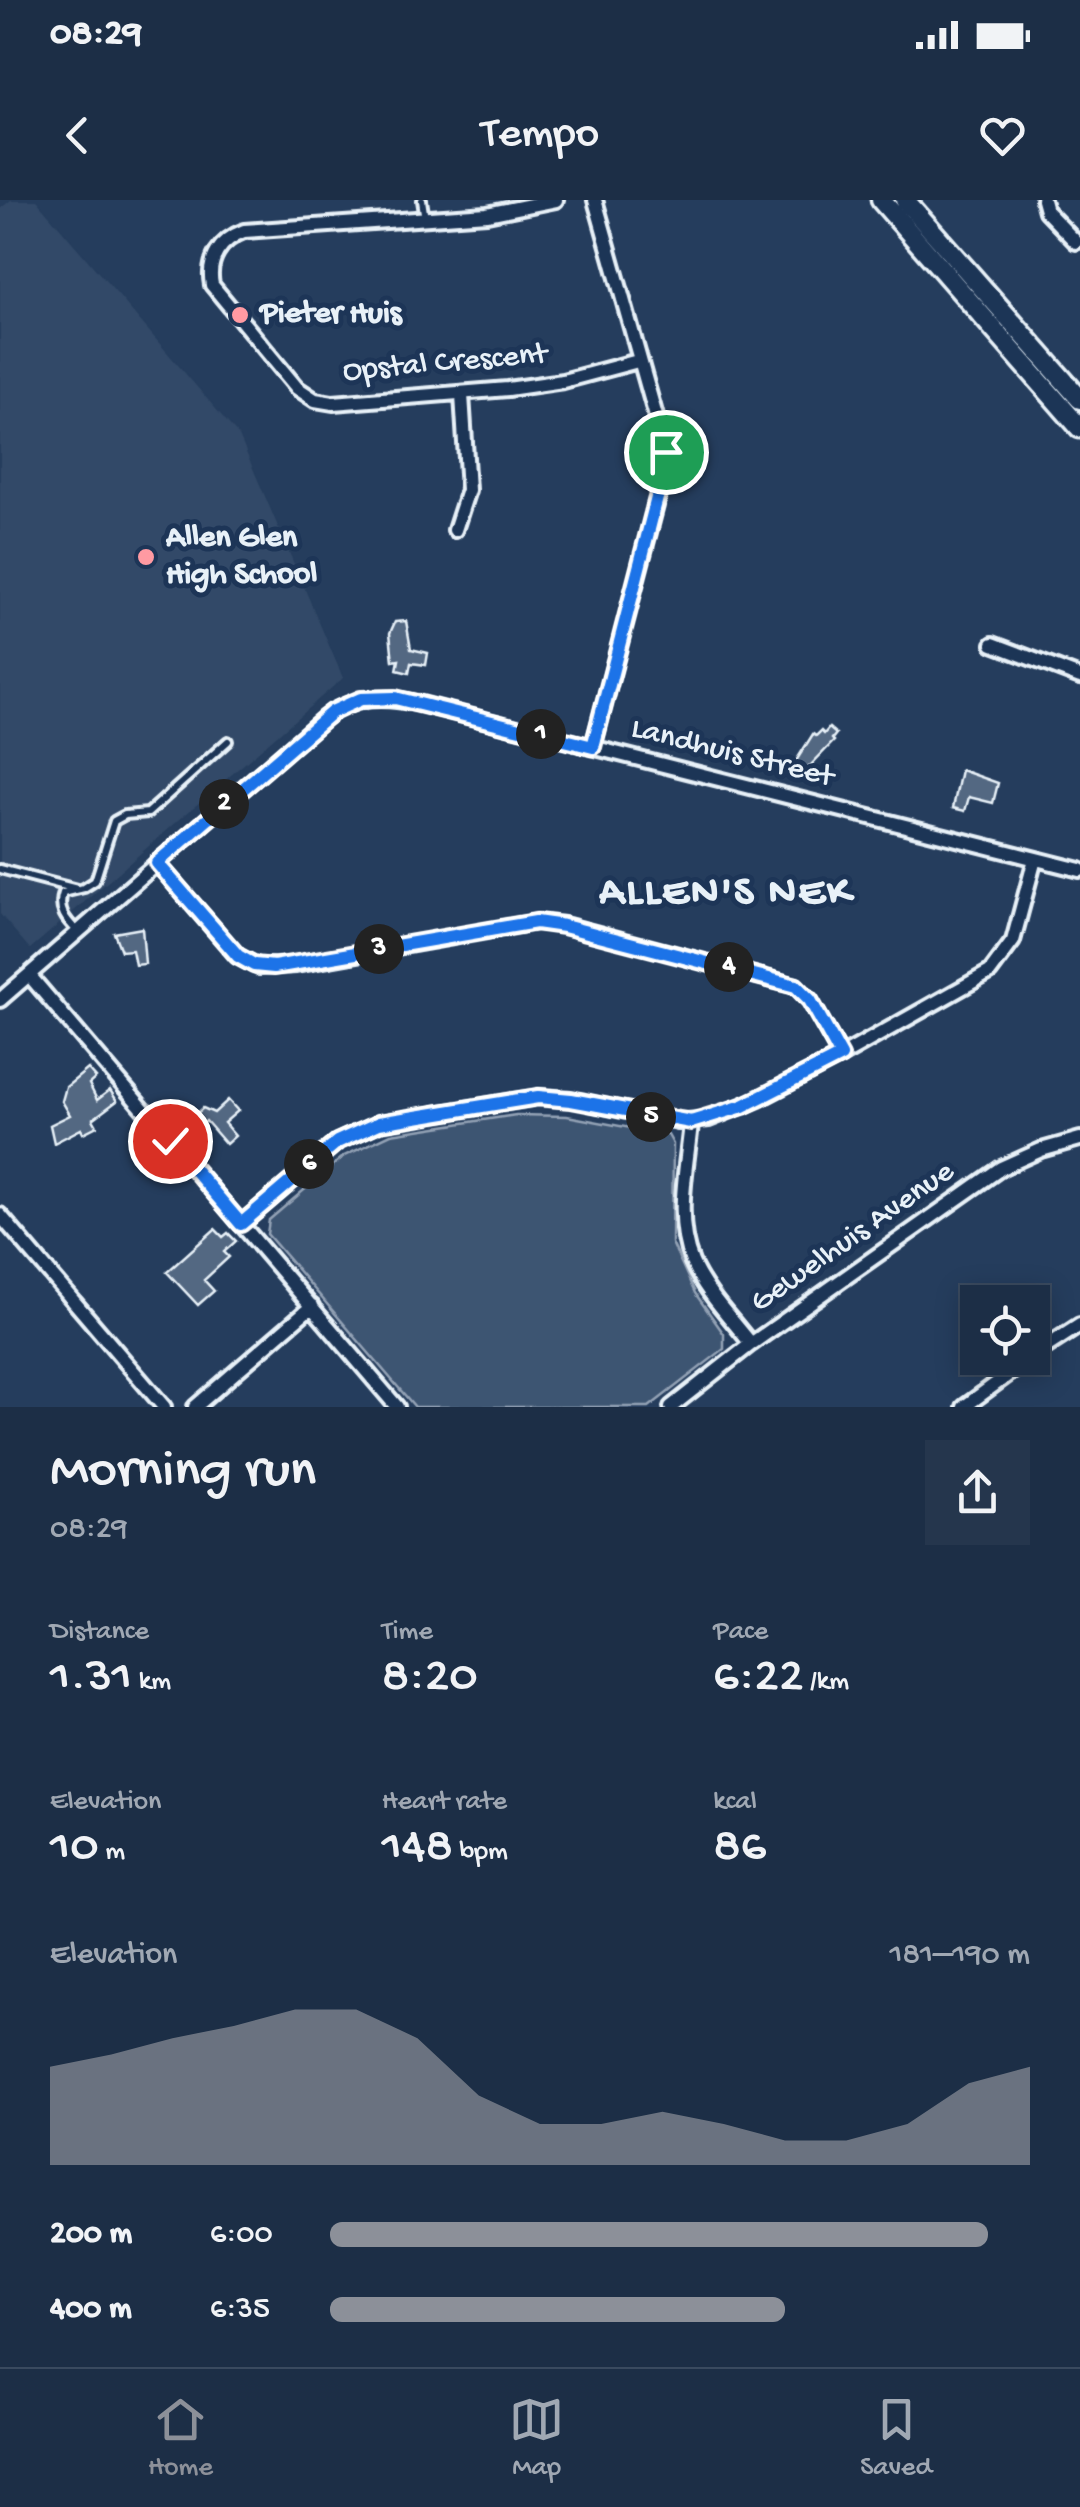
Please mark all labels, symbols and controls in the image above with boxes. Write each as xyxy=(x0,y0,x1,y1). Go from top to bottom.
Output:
text: 08:29 xyxy=(50,13,142,57)
icon: back xyxy=(50,108,105,163)
icon: heart xyxy=(975,108,1030,163)
text: Tempo xyxy=(481,109,599,162)
place label: Pieter Huis xyxy=(258,296,404,334)
marker: Pieter Huis xyxy=(229,304,251,326)
street label: Opstal Crescent xyxy=(341,336,552,392)
pin xyxy=(624,410,709,495)
icon: arrive xyxy=(639,425,694,480)
place label: Allen Glen High School xyxy=(165,520,317,595)
marker: Allen Glen High School xyxy=(135,546,157,568)
pin: 1 xyxy=(516,709,566,759)
street label: Landhuis Street xyxy=(627,710,840,798)
text: 1 xyxy=(535,717,547,750)
pin: 2 xyxy=(199,779,249,829)
text: 2 xyxy=(217,787,231,820)
district label: ALLEN'S NEK xyxy=(598,870,855,919)
pin: 3 xyxy=(354,924,404,974)
text: 3 xyxy=(372,932,386,965)
pin: 4 xyxy=(704,942,754,992)
text: 4 xyxy=(722,950,736,983)
pin: 5 xyxy=(626,1092,676,1142)
pin xyxy=(128,1099,213,1184)
text: 5 xyxy=(644,1100,658,1133)
icon: check xyxy=(143,1114,198,1169)
pin: 6 xyxy=(284,1139,334,1189)
text: 6 xyxy=(302,1147,316,1180)
street label: Gewelhuis Avenue xyxy=(744,1153,963,1322)
map controls xyxy=(960,1285,1050,1375)
button: locate xyxy=(960,1285,1050,1375)
button: share xyxy=(925,1440,1030,1545)
text: Morning run xyxy=(50,1441,316,1505)
text: 08:29 xyxy=(50,1511,127,1549)
text: Distance xyxy=(50,1616,149,1649)
text: Time xyxy=(382,1616,433,1649)
text: Pace xyxy=(713,1616,768,1649)
text: 1.31 xyxy=(50,1649,132,1708)
text: 8:20 xyxy=(382,1649,478,1708)
text: 6:22 xyxy=(713,1649,803,1708)
text: km xyxy=(132,1666,171,1699)
text: /km xyxy=(803,1666,849,1699)
text: Elevation xyxy=(50,1786,161,1819)
text: Heart rate xyxy=(382,1786,507,1819)
text: kcal xyxy=(713,1786,757,1819)
text: 10 xyxy=(50,1819,99,1878)
text: 148 xyxy=(382,1819,453,1878)
text: 86 xyxy=(713,1819,766,1878)
text: m xyxy=(99,1836,125,1869)
text: bpm xyxy=(453,1836,508,1869)
text: Elevation xyxy=(50,1937,177,1975)
text: 181–190 m xyxy=(890,1937,1030,1975)
text: 200 m xyxy=(50,2216,132,2254)
text: 6:00 xyxy=(210,2216,273,2254)
text: 400 m xyxy=(50,2291,132,2329)
text: 6:35 xyxy=(210,2291,270,2329)
tab: Home xyxy=(148,2392,213,2485)
tab: Map xyxy=(509,2392,564,2485)
tab: Saved xyxy=(860,2392,932,2485)

